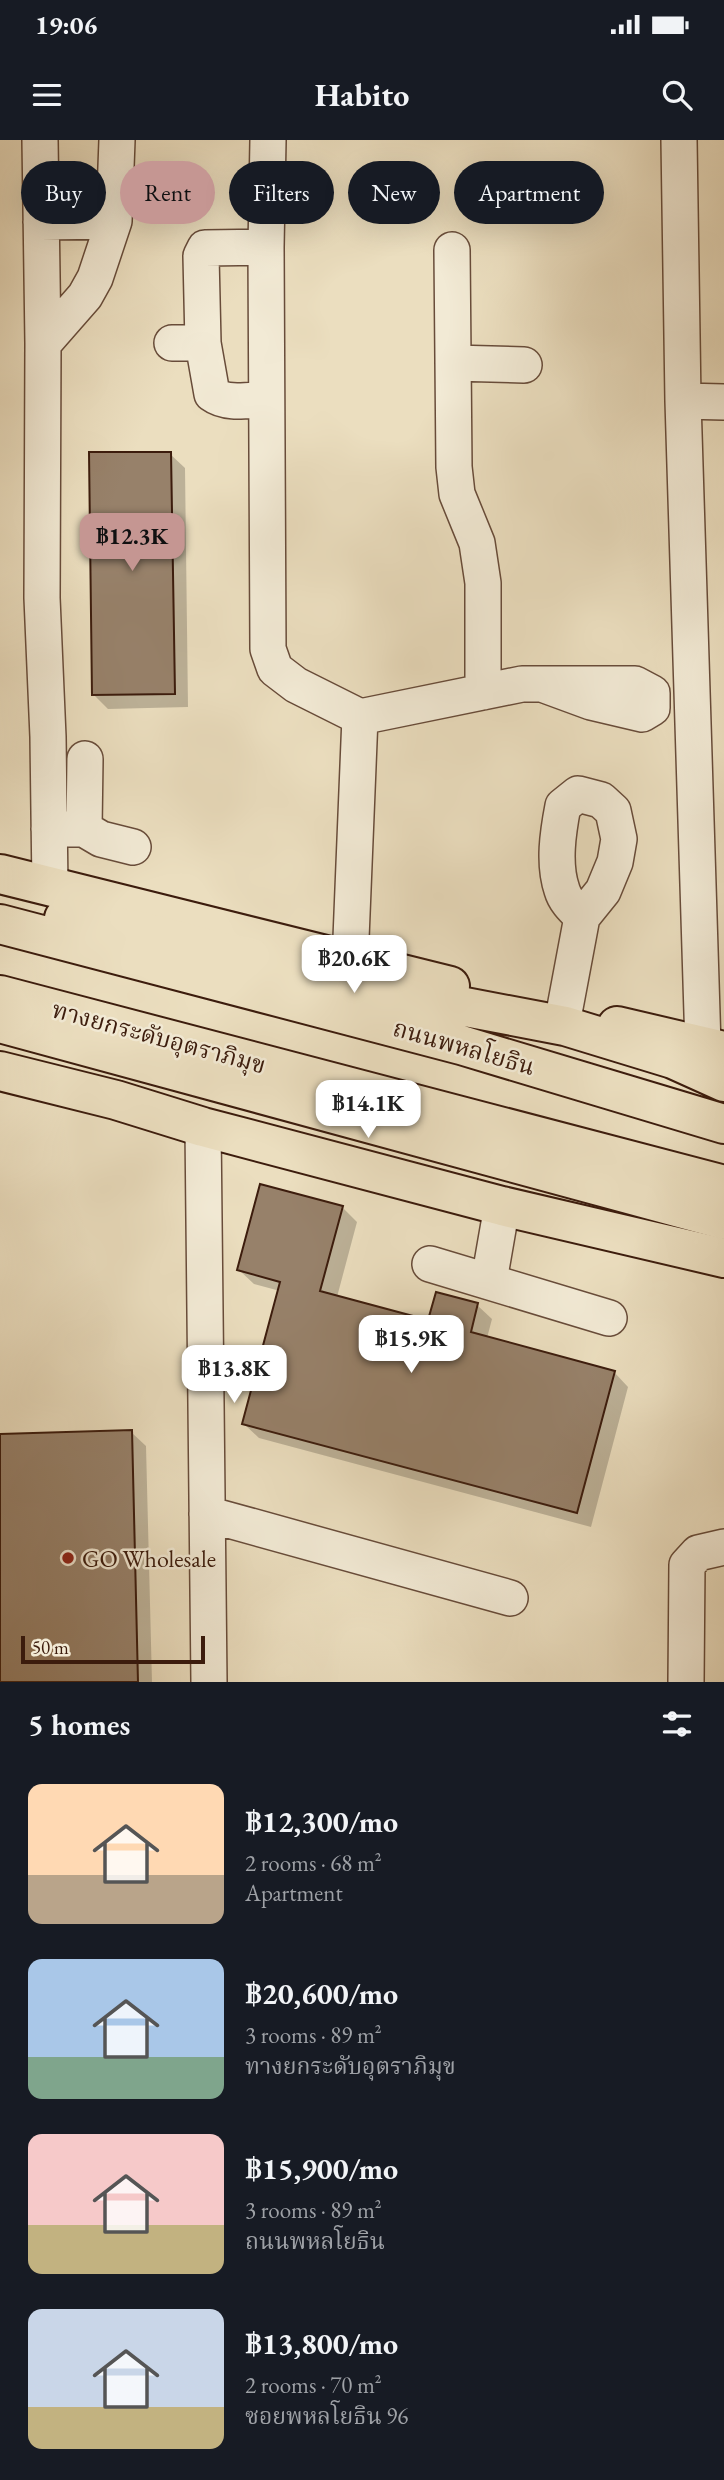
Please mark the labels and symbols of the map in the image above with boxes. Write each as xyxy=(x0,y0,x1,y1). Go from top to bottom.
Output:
pin: ฿12.3K xyxy=(75,514,189,573)
pin: ฿20.6K xyxy=(297,936,411,995)
street label: ทางยกระดับอุตราภิมุข xyxy=(49,994,269,1080)
street label: ถนนพหลโยธิน xyxy=(390,1010,539,1082)
pin: ฿14.1K xyxy=(311,1080,425,1140)
pin: ฿15.9K xyxy=(354,1316,468,1375)
pin: ฿13.8K xyxy=(177,1346,291,1405)
place label: GO Wholesale xyxy=(82,1543,216,1574)
marker: GO Wholesale xyxy=(60,1550,76,1566)
scale bar xyxy=(21,1633,205,1665)

